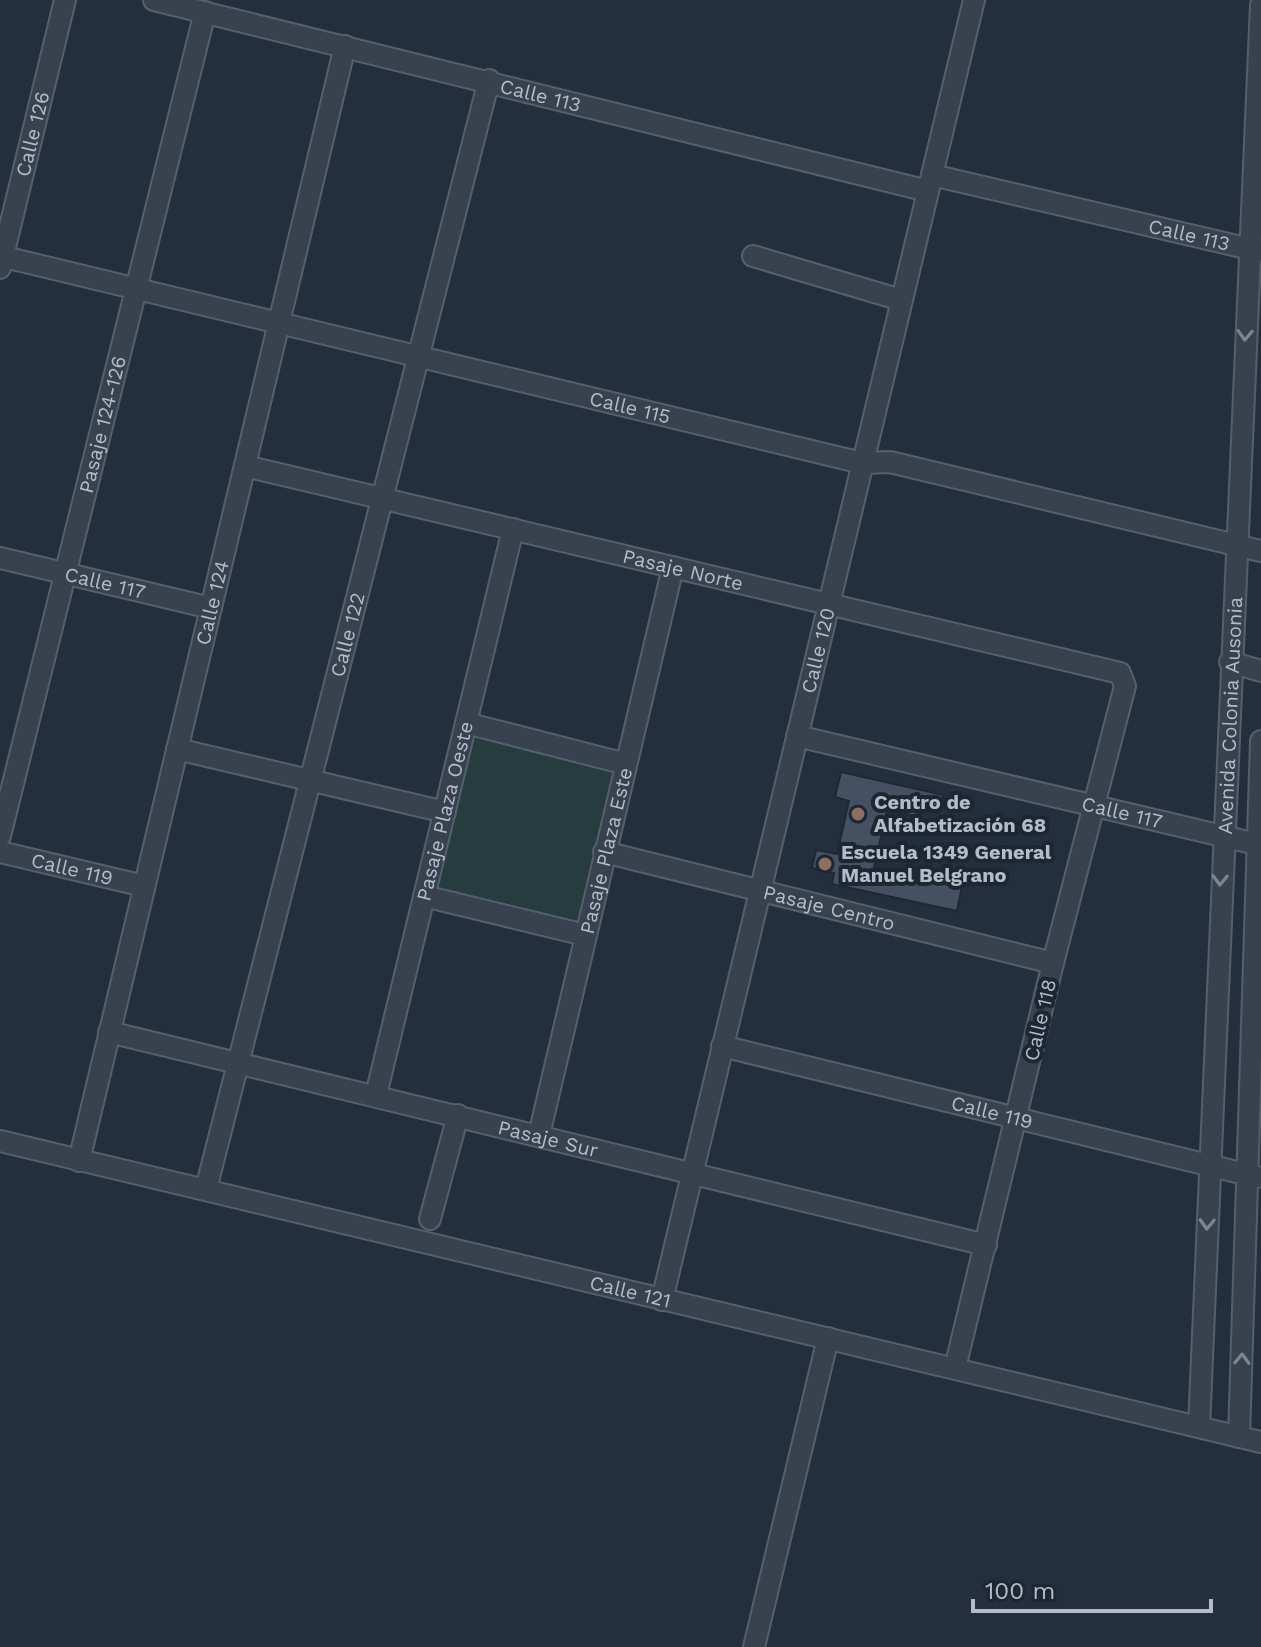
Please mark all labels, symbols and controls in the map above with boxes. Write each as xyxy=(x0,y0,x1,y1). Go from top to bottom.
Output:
street label: Calle 113 xyxy=(497,74,583,117)
street label: Calle 126 xyxy=(11,89,54,179)
street label: Calle 113 xyxy=(1146,214,1232,256)
one-way arrow xyxy=(1237,329,1254,342)
street label: Pasaje 124-126 xyxy=(74,353,131,496)
street label: Calle 115 xyxy=(587,386,673,429)
street label: Pasaje Norte xyxy=(620,544,746,595)
street label: Calle 124 xyxy=(191,558,234,647)
street label: Calle 117 xyxy=(62,562,148,604)
street label: Calle 122 xyxy=(325,590,370,680)
street label: Avenida Colonia Ausonia xyxy=(1213,596,1247,835)
street label: Calle 120 xyxy=(796,605,840,696)
street label: Pasaje Plaza Oeste xyxy=(411,719,478,904)
street label: Pasaje Plaza Este xyxy=(575,765,637,936)
place label: Centro de Alfabetización 68 xyxy=(874,790,1046,837)
street label: Calle 117 xyxy=(1079,791,1165,833)
marker: Centro de Alfabetización 68 xyxy=(849,805,867,823)
place label: Escuela 1349 General Manuel Belgrano xyxy=(841,840,1052,887)
street label: Calle 119 xyxy=(29,848,115,890)
marker: Escuela 1349 General Manuel Belgrano xyxy=(816,855,834,873)
one-way arrow xyxy=(1212,874,1229,887)
street label: Pasaje Centro xyxy=(761,880,898,936)
street label: Calle 118 xyxy=(1019,977,1061,1063)
street label: Calle 119 xyxy=(949,1091,1035,1134)
street label: Pasaje Sur xyxy=(496,1115,601,1162)
one-way arrow xyxy=(1198,1218,1215,1231)
street label: Calle 121 xyxy=(587,1270,673,1313)
one-way arrow xyxy=(1233,1352,1250,1365)
scale bar xyxy=(973,1563,1211,1613)
text: 100 m xyxy=(985,1577,1055,1605)

